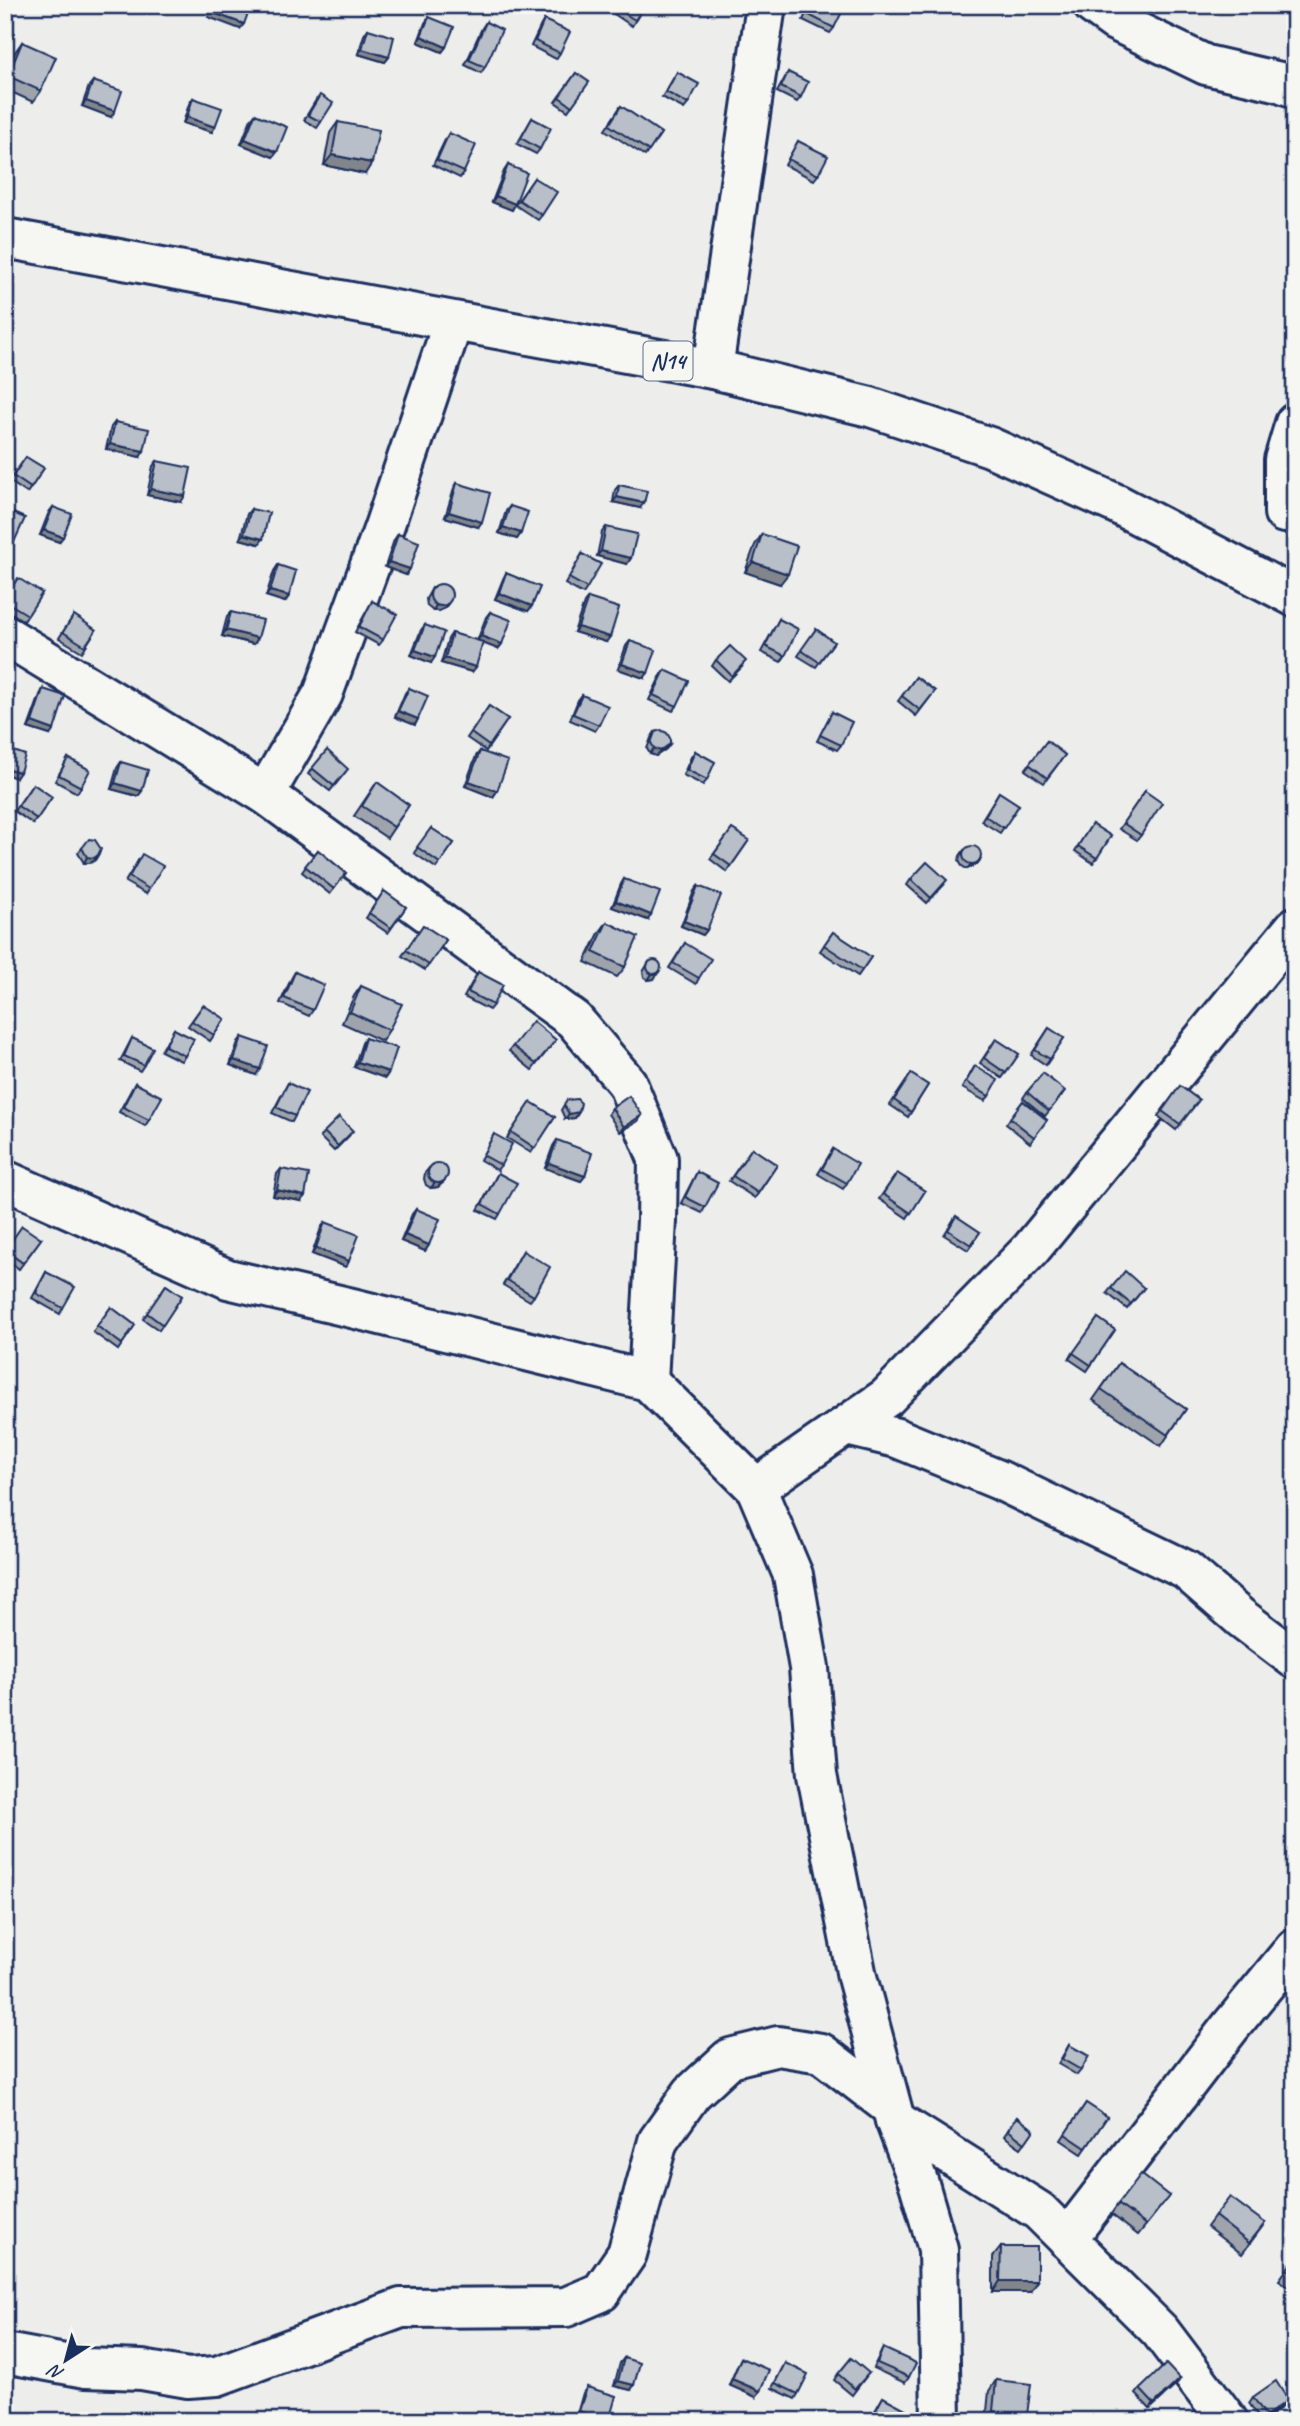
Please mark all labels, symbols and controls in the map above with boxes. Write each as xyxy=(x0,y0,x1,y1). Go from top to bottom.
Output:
road number: N14 xyxy=(644,342,692,380)
north arrow xyxy=(32,2324,102,2394)
text: N xyxy=(42,2358,68,2386)

